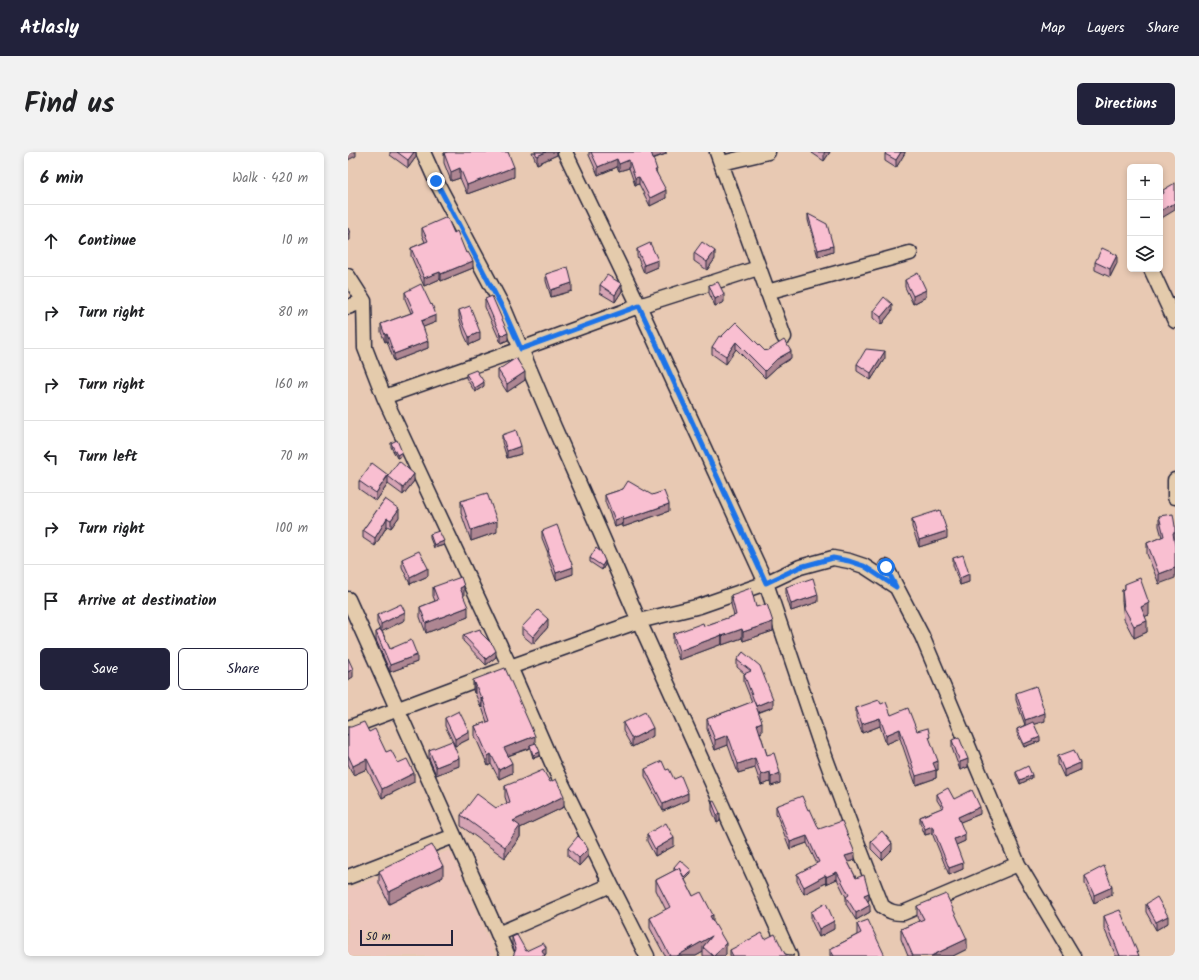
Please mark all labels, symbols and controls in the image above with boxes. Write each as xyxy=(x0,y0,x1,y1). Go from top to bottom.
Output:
text: Atlasly xyxy=(20,13,79,43)
text: Map xyxy=(1041,17,1065,39)
text: Layers xyxy=(1087,17,1125,39)
text: Share xyxy=(1147,17,1179,39)
text: Find us xyxy=(24,82,115,127)
button: Directions xyxy=(1077,83,1175,125)
map controls xyxy=(1127,164,1163,272)
button: + xyxy=(1127,164,1163,200)
text: 6 min xyxy=(40,165,84,192)
text: Walk · 420 m xyxy=(232,168,308,189)
route end xyxy=(427,172,445,190)
button: − xyxy=(1127,200,1163,236)
text: Continue xyxy=(78,229,136,253)
icon: ahead xyxy=(40,230,62,252)
text: 10 m xyxy=(282,230,308,251)
button: layers xyxy=(1127,236,1163,272)
text: Turn right xyxy=(78,301,145,325)
icon: right xyxy=(40,302,62,324)
text: 80 m xyxy=(278,302,308,323)
text: Turn right xyxy=(78,373,145,397)
icon: right xyxy=(40,374,62,396)
text: 160 m xyxy=(275,374,308,395)
text: Turn left xyxy=(78,445,138,469)
icon: left xyxy=(40,446,62,468)
text: 70 m xyxy=(280,446,308,467)
text: Turn right xyxy=(78,517,145,541)
icon: right xyxy=(40,518,62,540)
text: 100 m xyxy=(275,518,308,539)
route start xyxy=(877,558,895,576)
text: Arrive at destination xyxy=(78,589,217,613)
icon: arrive xyxy=(40,590,62,612)
button: Save xyxy=(40,648,170,690)
button: Share xyxy=(178,648,308,690)
scale bar xyxy=(360,928,453,947)
text: 50 m xyxy=(366,928,391,946)

